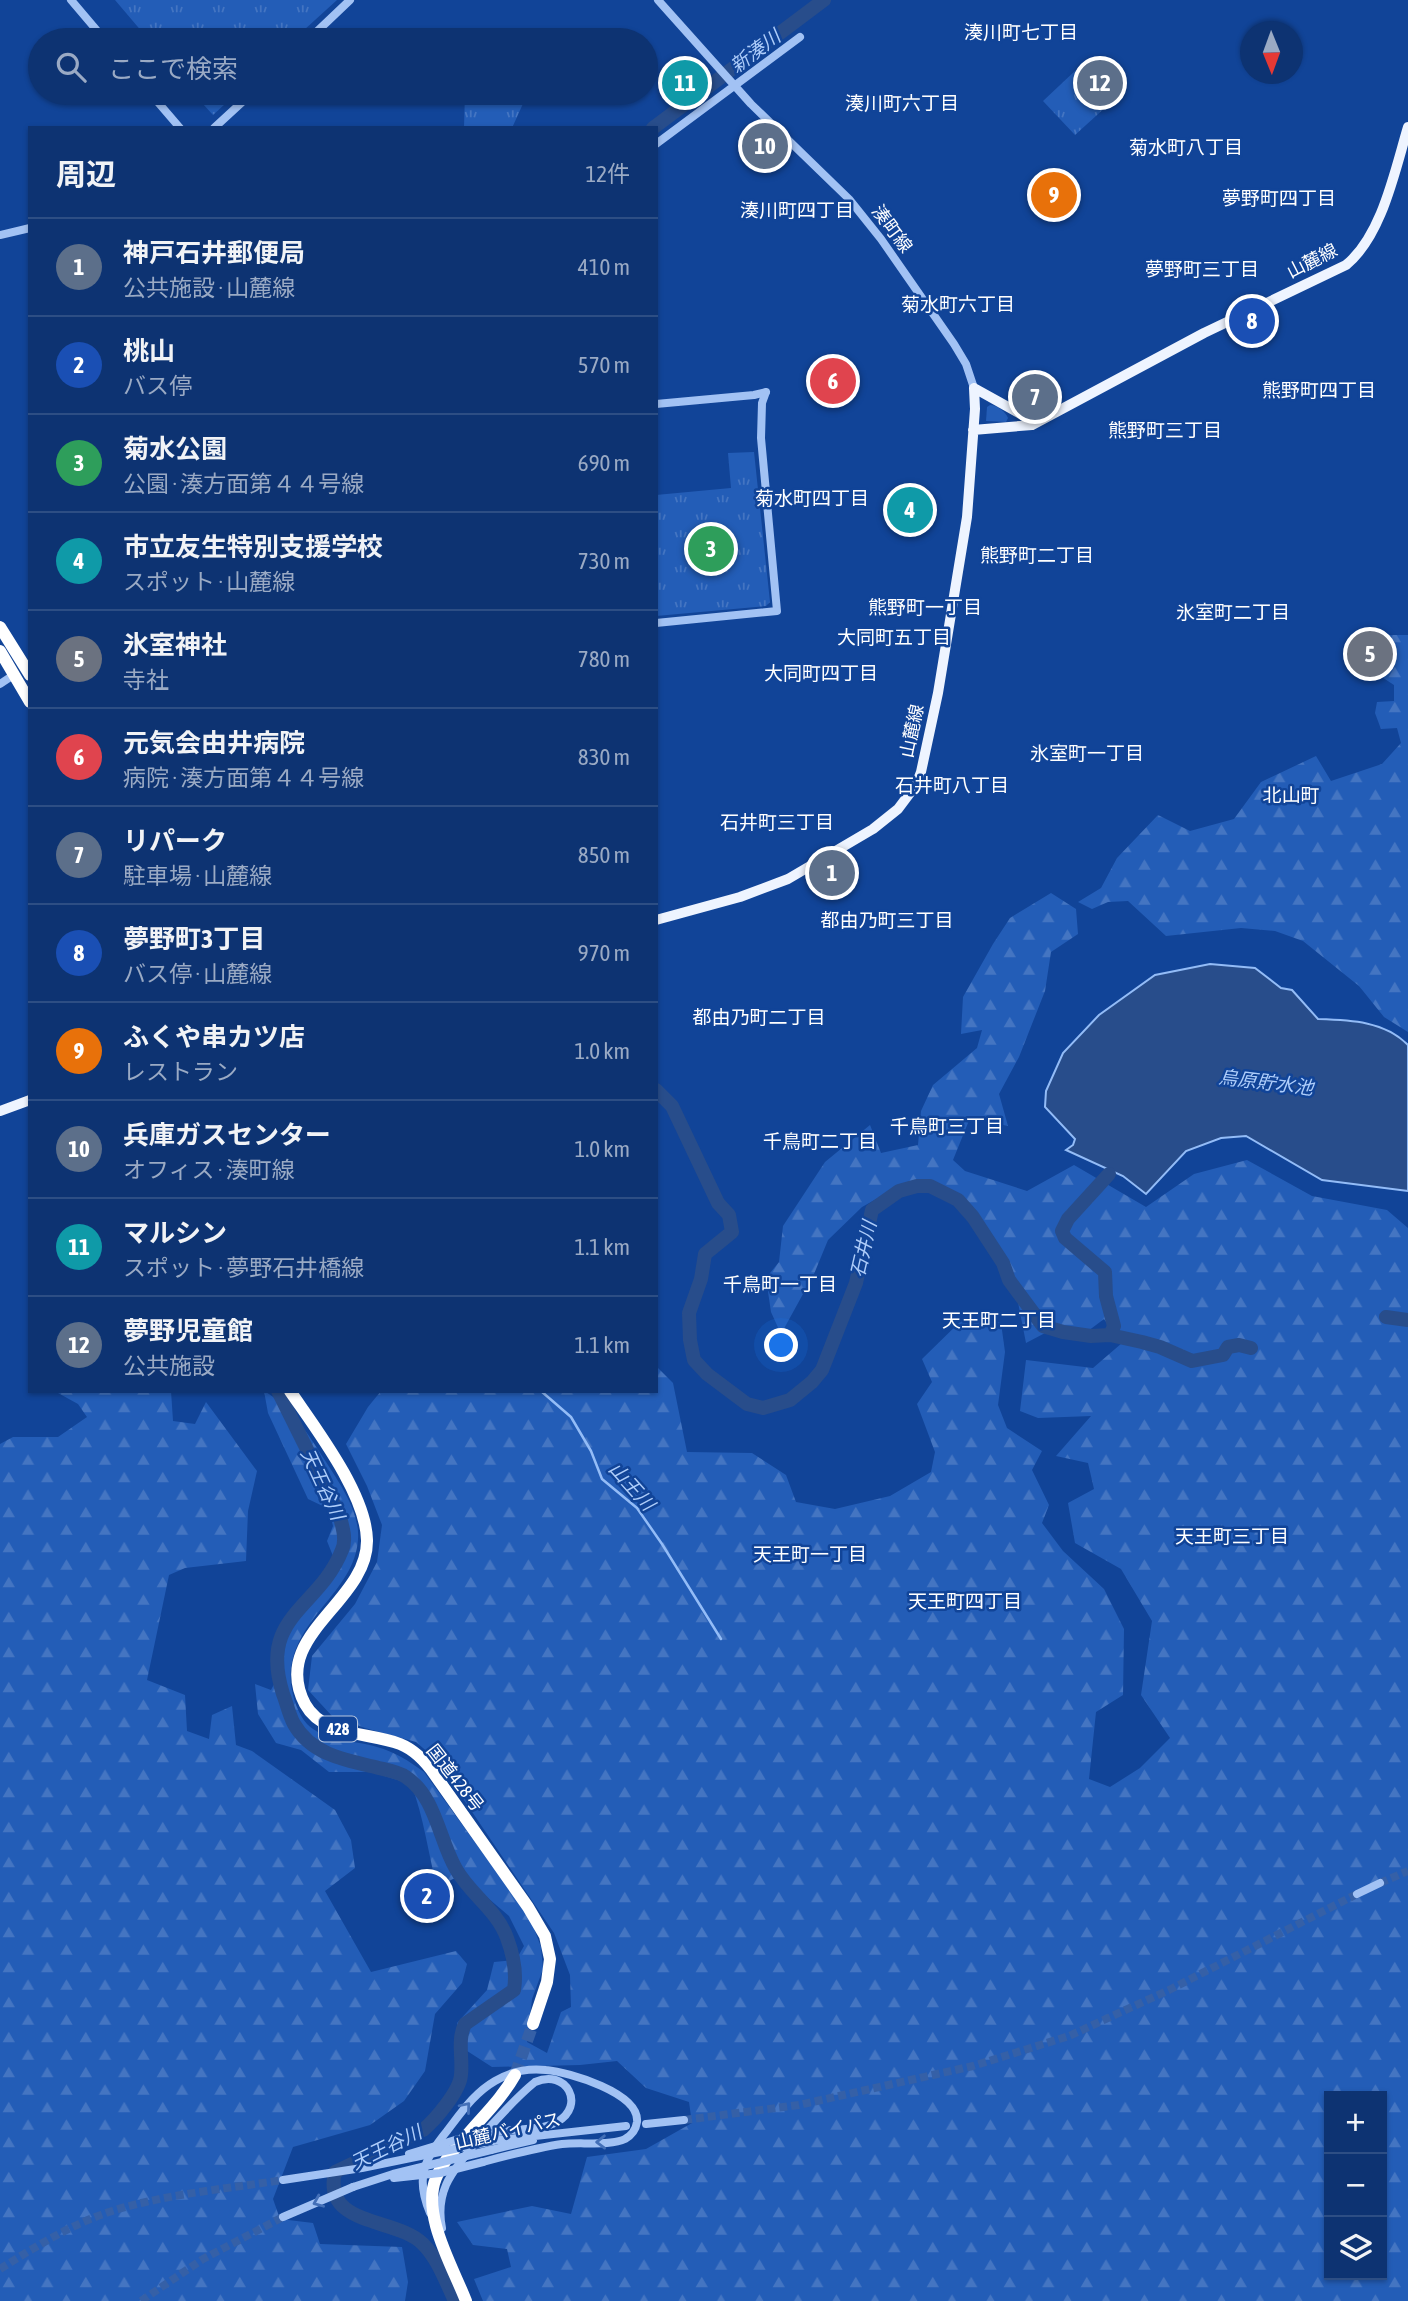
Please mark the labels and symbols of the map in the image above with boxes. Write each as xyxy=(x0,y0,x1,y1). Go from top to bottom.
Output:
district label: 湊川町七丁目 xyxy=(964,21,1078,43)
north arrow xyxy=(1240,21,1303,84)
water label: 新湊川 xyxy=(726,24,786,77)
pin: 11 xyxy=(662,57,708,109)
pin: 12 xyxy=(1077,57,1123,109)
district label: 湊川町六丁目 xyxy=(845,92,959,114)
pin: 10 xyxy=(742,120,788,172)
district label: 菊水町八丁目 xyxy=(1129,136,1243,158)
pin: 9 xyxy=(1031,169,1077,221)
district label: 夢野町四丁目 xyxy=(1222,187,1336,209)
district label: 湊川町四丁目 xyxy=(740,199,854,221)
street label: 湊町線 xyxy=(868,201,917,257)
street label: 山麓線 xyxy=(1283,239,1341,282)
district label: 夢野町三丁目 xyxy=(1145,258,1259,280)
district label: 菊水町六丁目 xyxy=(901,293,1015,315)
pin: 8 xyxy=(1229,295,1275,347)
pin: 6 xyxy=(810,355,856,407)
pin: 7 xyxy=(1012,371,1058,423)
district label: 熊野町四丁目 xyxy=(1262,379,1376,401)
district label: 熊野町三丁目 xyxy=(1108,419,1222,441)
pin: 4 xyxy=(887,484,933,536)
district label: 菊水町四丁目 xyxy=(755,487,869,509)
pin: 3 xyxy=(688,523,734,575)
district label: 熊野町二丁目 xyxy=(980,544,1094,566)
district label: 熊野町一丁目 xyxy=(868,596,982,618)
district label: 氷室町二丁目 xyxy=(1176,601,1290,623)
district label: 大同町五丁目 xyxy=(837,626,951,648)
pin: 5 xyxy=(1347,628,1393,680)
district label: 大同町四丁目 xyxy=(764,662,878,684)
street label: 山麓線 xyxy=(896,702,927,759)
district label: 氷室町一丁目 xyxy=(1030,742,1144,764)
district label: 石井町八丁目 xyxy=(895,774,1009,796)
district label: 北山町 xyxy=(1262,784,1320,806)
district label: 石井町三丁目 xyxy=(720,811,834,833)
pin: 1 xyxy=(809,847,855,899)
district label: 都由乃町三丁目 xyxy=(820,909,954,931)
district label: 都由乃町二丁目 xyxy=(692,1006,826,1028)
water label: 烏原貯水池 xyxy=(1218,1065,1316,1099)
district label: 千鳥町三丁目 xyxy=(890,1115,1004,1137)
district label: 千鳥町二丁目 xyxy=(763,1130,877,1152)
water label: 石井川 xyxy=(846,1217,881,1279)
district label: 千鳥町一丁目 xyxy=(723,1273,837,1295)
district label: 天王町二丁目 xyxy=(942,1309,1056,1331)
your location xyxy=(764,1328,798,1362)
water label: 天王谷川 xyxy=(297,1445,350,1525)
water label: 山王川 xyxy=(605,1457,661,1516)
district label: 天王町三丁目 xyxy=(1175,1525,1289,1547)
district label: 天王町一丁目 xyxy=(753,1543,867,1565)
district label: 天王町四丁目 xyxy=(908,1590,1022,1612)
road number: 428 xyxy=(319,1716,357,1742)
street label: 国道428号 xyxy=(423,1740,488,1815)
pin: 2 xyxy=(404,1870,450,1922)
one-way arrow xyxy=(457,2103,470,2115)
street label: 山麓バイパス xyxy=(453,2108,563,2153)
water label: 天王谷川 xyxy=(347,2120,427,2174)
one-way arrow xyxy=(595,2134,606,2150)
one-way arrow xyxy=(313,2194,325,2208)

